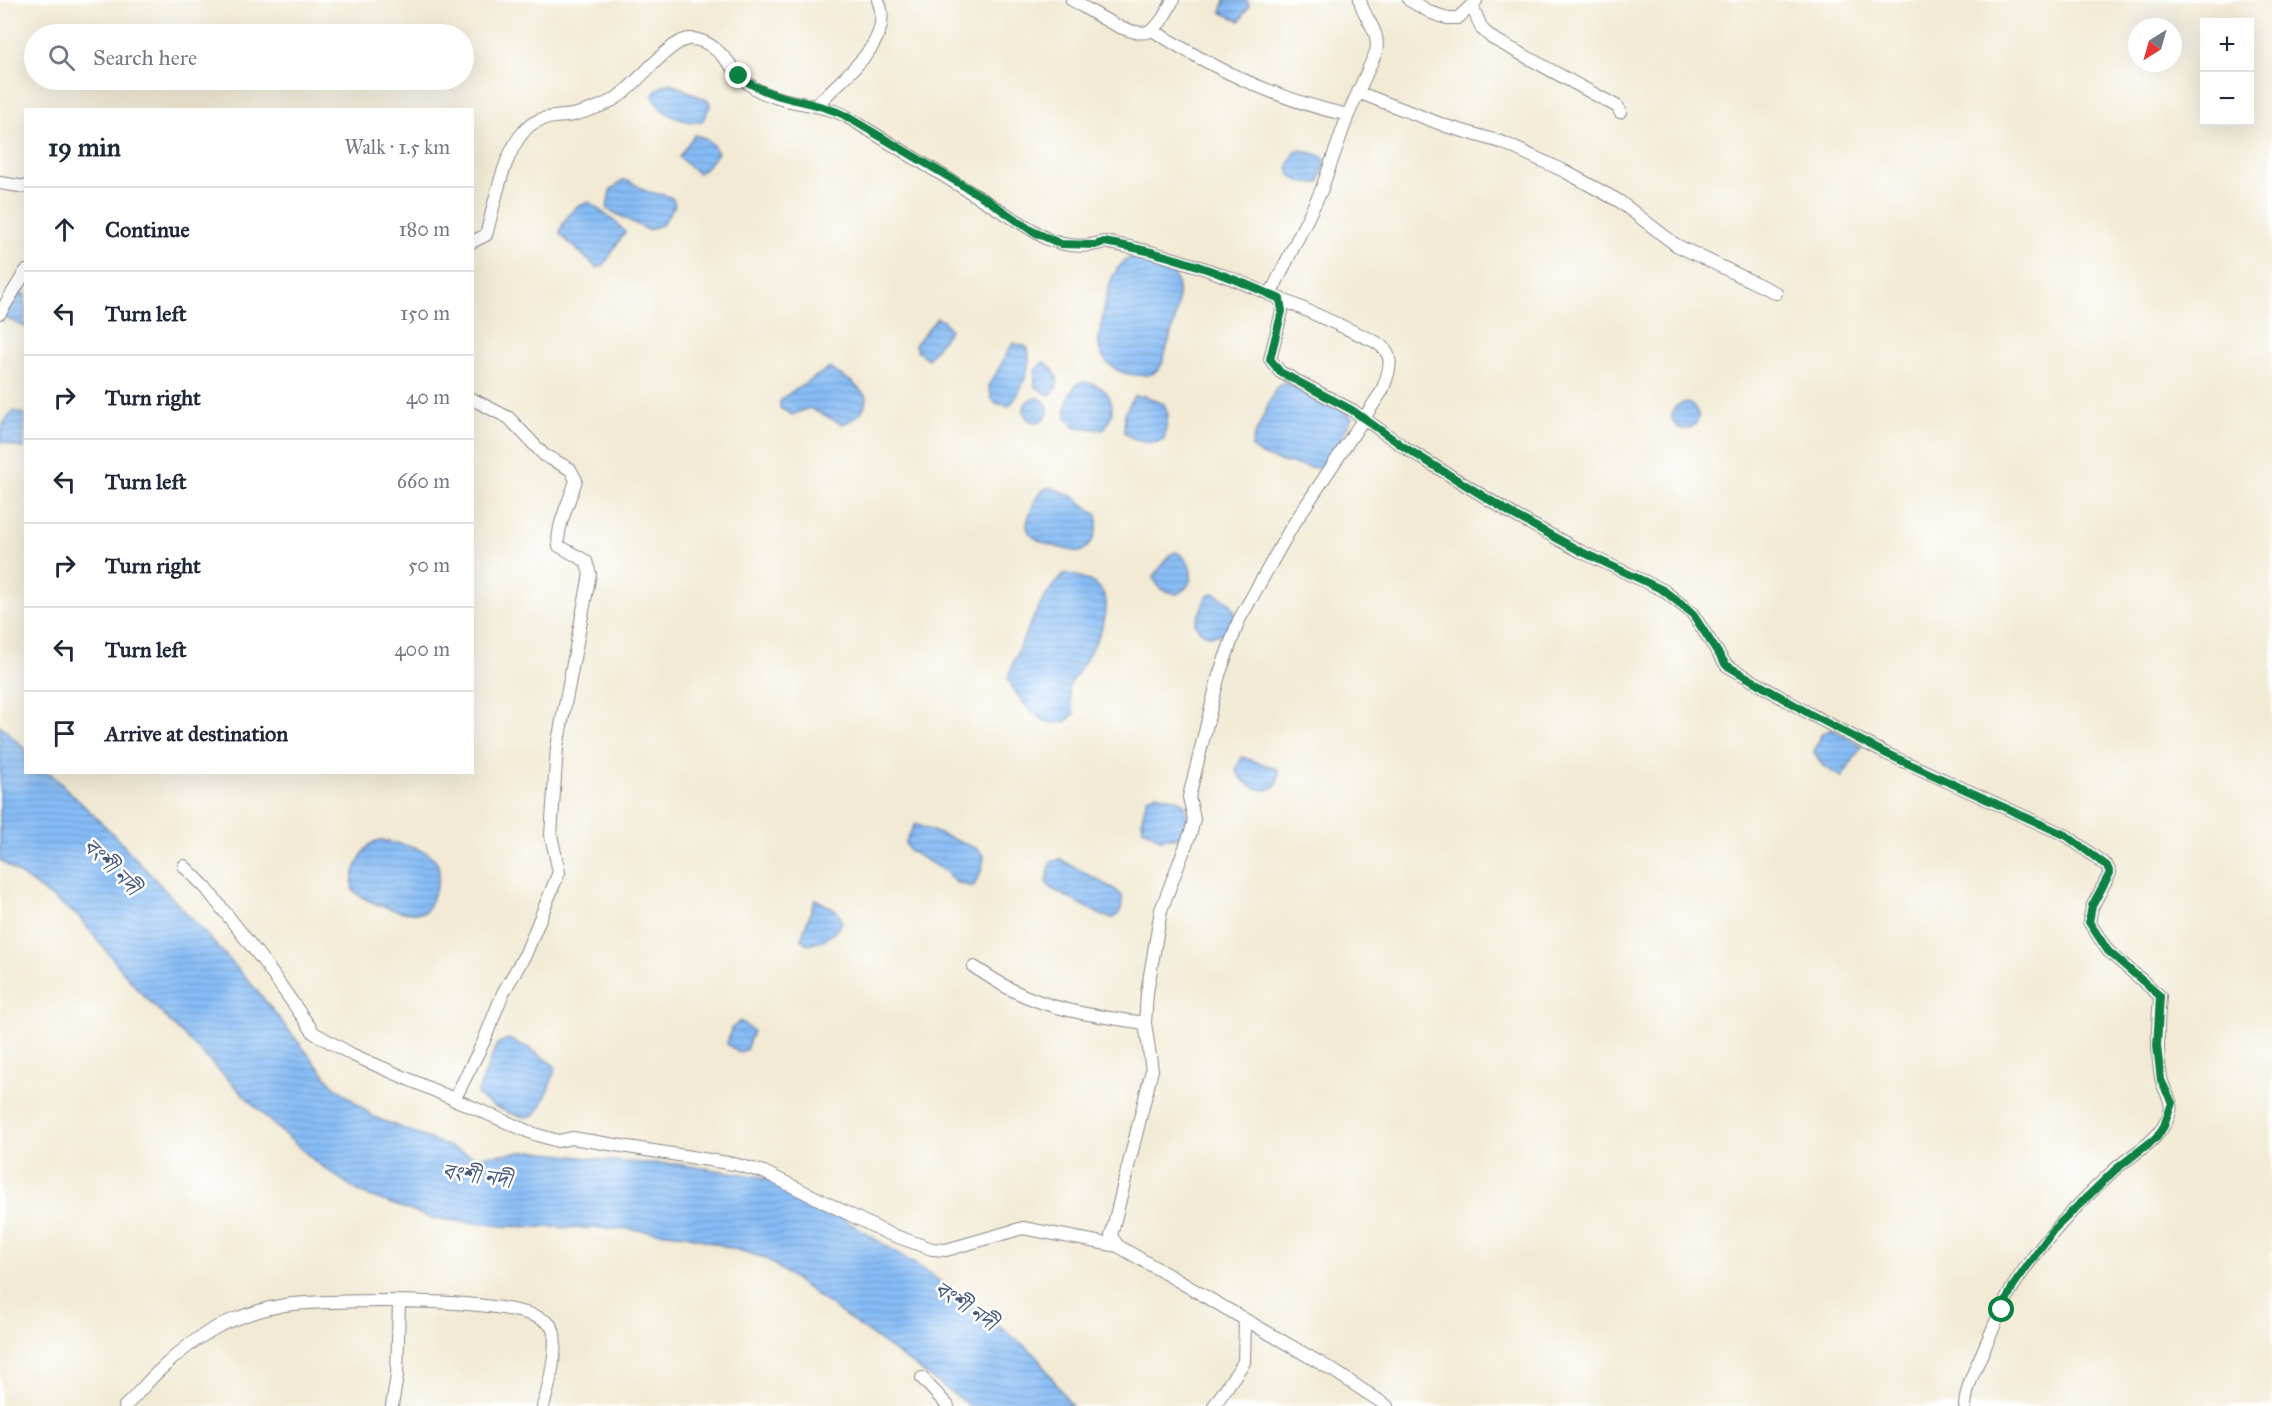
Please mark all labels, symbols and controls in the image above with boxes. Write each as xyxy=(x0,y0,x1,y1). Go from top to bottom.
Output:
north arrow xyxy=(2128,18,2182,72)
map controls xyxy=(2200,18,2254,126)
button: + xyxy=(2200,18,2254,72)
search box xyxy=(24,24,474,90)
icon: search xyxy=(45,41,78,74)
text: Search here xyxy=(93,44,197,71)
route end xyxy=(725,62,751,88)
button: − xyxy=(2200,72,2254,126)
text: 19 min xyxy=(48,131,121,163)
text: Walk · 1.5 km xyxy=(344,135,450,159)
icon: ahead xyxy=(48,213,81,246)
text: Continue xyxy=(105,216,190,243)
text: 180 m xyxy=(399,217,450,241)
icon: left xyxy=(48,297,81,330)
text: Turn left xyxy=(105,300,187,327)
text: 150 m xyxy=(400,301,450,325)
icon: right xyxy=(48,381,81,414)
text: Turn right xyxy=(105,384,201,411)
text: 40 m xyxy=(406,385,450,409)
icon: left xyxy=(48,465,81,498)
text: Turn left xyxy=(105,468,187,495)
text: 660 m xyxy=(397,469,450,493)
icon: right xyxy=(48,549,81,582)
text: Turn right xyxy=(105,552,201,579)
text: 50 m xyxy=(408,553,450,577)
icon: left xyxy=(48,633,81,666)
text: Turn left xyxy=(105,636,187,663)
text: 400 m xyxy=(394,637,450,661)
icon: arrive xyxy=(48,717,81,750)
text: Arrive at destination xyxy=(105,720,288,747)
water label: বংশী নদী xyxy=(78,832,148,902)
water label: বংশী নদী xyxy=(441,1157,516,1194)
water label: বংশী নদী xyxy=(929,1275,1004,1338)
route start xyxy=(1988,1296,2014,1322)

